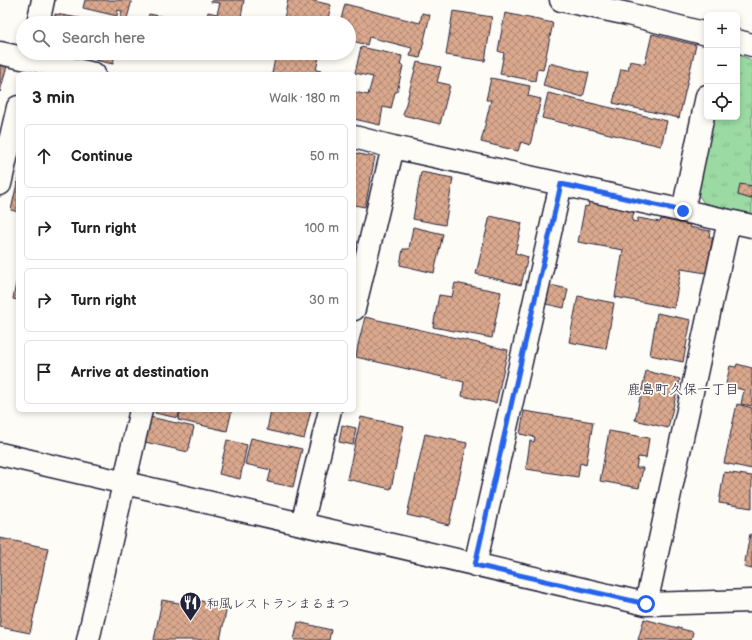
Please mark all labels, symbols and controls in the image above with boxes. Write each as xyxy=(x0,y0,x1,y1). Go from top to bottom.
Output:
map controls xyxy=(704,12,740,120)
button: + xyxy=(704,12,740,48)
search box xyxy=(16,16,356,60)
icon: search xyxy=(30,27,52,49)
text: Search here xyxy=(62,29,145,48)
button: − xyxy=(704,48,740,84)
button: locate xyxy=(704,84,740,120)
text: 3 min xyxy=(32,88,75,108)
text: Walk · 180 m xyxy=(269,90,340,106)
icon: ahead xyxy=(33,145,55,167)
text: Continue xyxy=(71,147,133,166)
text: 50 m xyxy=(310,148,339,164)
route end xyxy=(674,202,692,220)
icon: right xyxy=(33,217,55,239)
text: Turn right xyxy=(71,219,136,238)
text: 100 m xyxy=(304,220,339,236)
icon: right xyxy=(33,289,55,311)
text: Turn right xyxy=(71,291,136,310)
text: 30 m xyxy=(309,292,339,308)
icon: arrive xyxy=(33,361,55,383)
text: Arrive at destination xyxy=(71,363,209,382)
district label: 鹿島町久保一丁目 xyxy=(627,381,739,398)
restaurant icon: 和風レストランまるまつ xyxy=(178,590,204,623)
route start xyxy=(637,595,655,613)
place label: 和風レストランまるまつ xyxy=(206,596,350,612)

